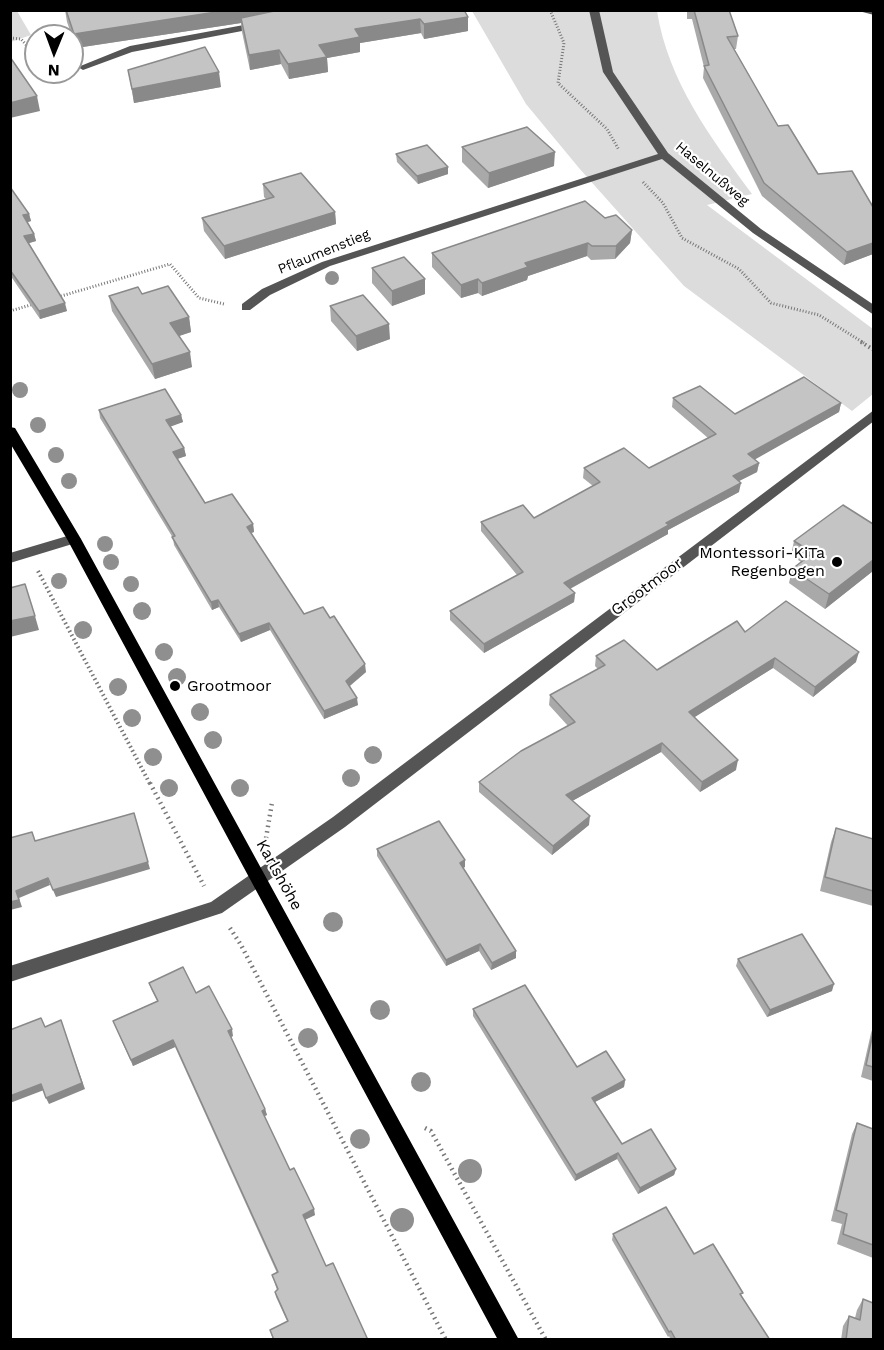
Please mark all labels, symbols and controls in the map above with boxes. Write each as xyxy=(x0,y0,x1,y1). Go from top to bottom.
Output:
north arrow xyxy=(24,24,84,84)
text: N xyxy=(48,61,60,80)
street label: Haselnußweg xyxy=(672,138,752,210)
street label: Pflaumenstieg xyxy=(276,226,372,278)
place label: Montessori-KiTa Regenbogen xyxy=(699,543,825,581)
street label: Grootmoor xyxy=(607,554,687,620)
marker: Montessori-KiTa Regenbogen xyxy=(830,555,844,569)
place label: Grootmoor xyxy=(187,676,272,696)
marker: Grootmoor xyxy=(168,679,182,693)
street label: Karlshöhe xyxy=(252,836,306,914)

